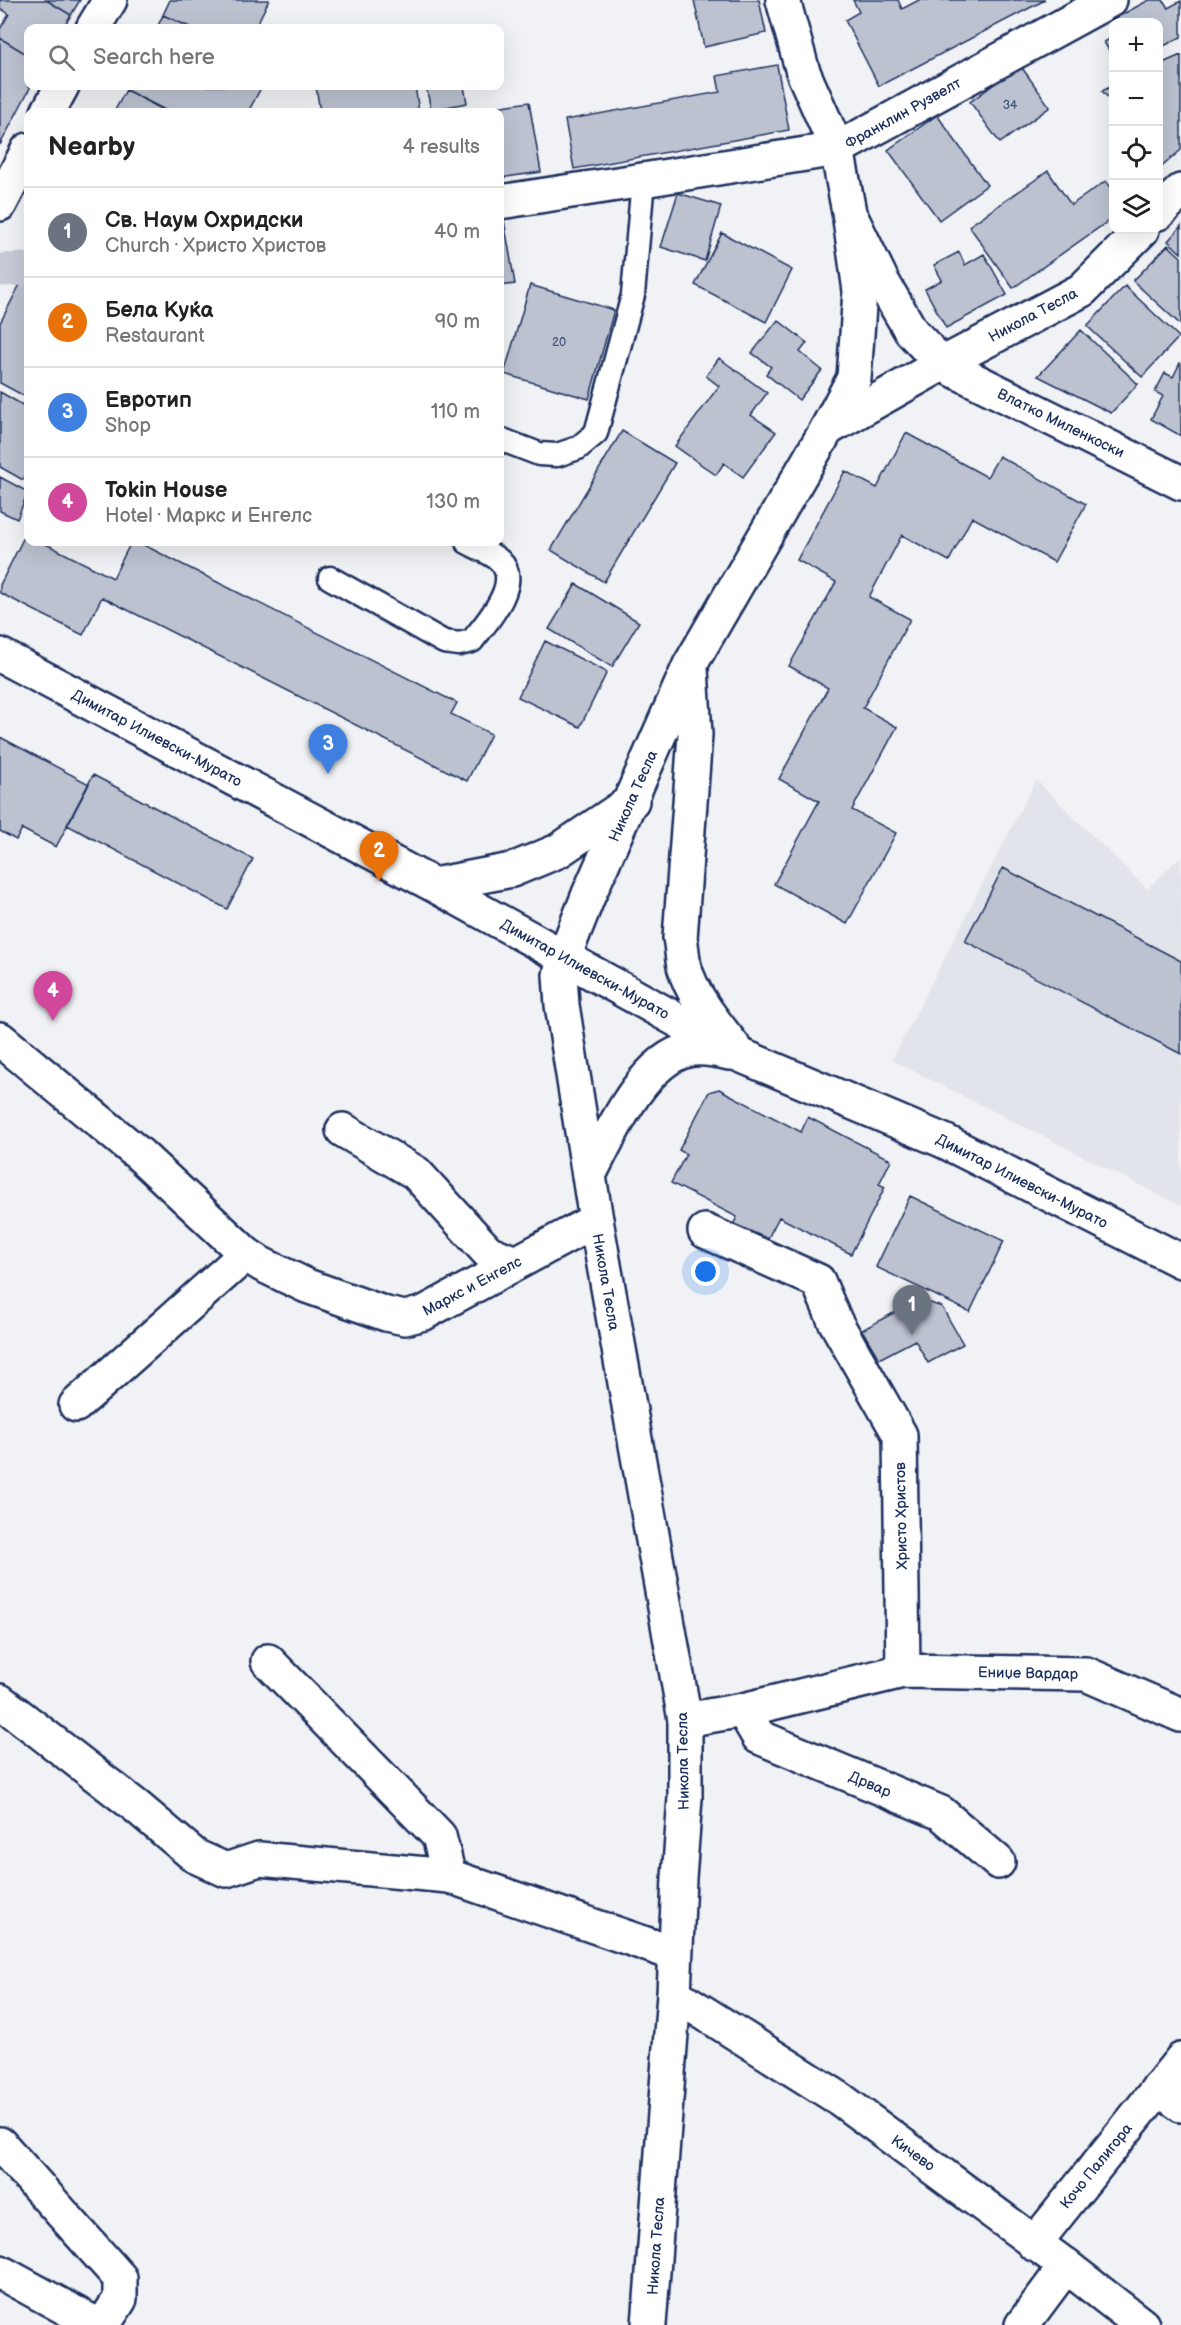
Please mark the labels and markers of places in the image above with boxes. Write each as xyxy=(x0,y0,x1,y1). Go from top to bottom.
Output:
pin: 3 xyxy=(308,724,348,774)
pin: 2 xyxy=(360,832,398,881)
pin: 4 xyxy=(34,972,72,1021)
pin: 1 xyxy=(892,1286,932,1335)

